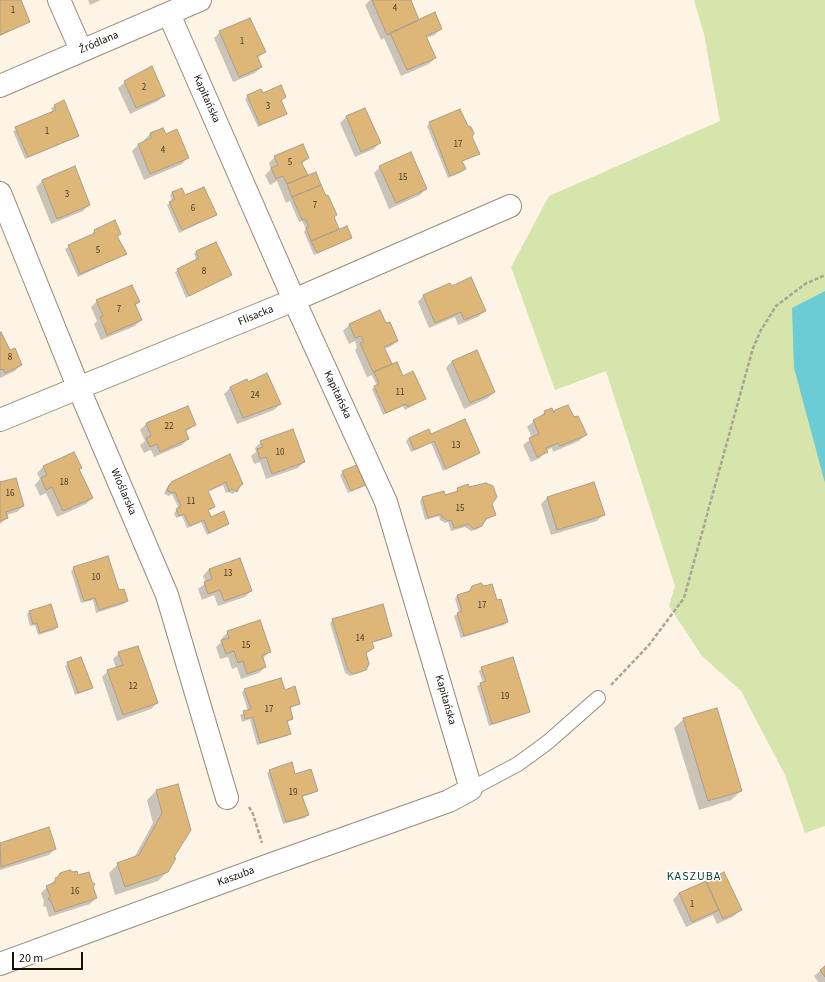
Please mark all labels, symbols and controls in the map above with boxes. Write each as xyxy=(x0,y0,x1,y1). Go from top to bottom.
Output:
house number: 4 xyxy=(393,4,397,14)
house number: 1 xyxy=(11,6,15,16)
street label: Źródlana xyxy=(77,29,121,57)
house number: 1 xyxy=(240,37,244,47)
street label: Kapitańska xyxy=(190,73,222,125)
house number: 2 xyxy=(142,83,146,93)
house number: 3 xyxy=(266,102,270,112)
house number: 1 xyxy=(45,127,49,137)
house number: 17 xyxy=(454,140,462,150)
house number: 4 xyxy=(161,146,165,156)
house number: 5 xyxy=(288,158,292,168)
house number: 15 xyxy=(399,173,407,183)
house number: 3 xyxy=(65,190,69,200)
house number: 7 xyxy=(313,201,317,211)
house number: 6 xyxy=(191,204,195,214)
house number: 5 xyxy=(96,246,100,256)
house number: 8 xyxy=(202,267,206,277)
street label: Flisacka xyxy=(236,303,276,329)
house number: 7 xyxy=(117,305,121,315)
house number: 8 xyxy=(8,353,12,363)
street label: Kapitańska xyxy=(320,369,354,421)
house number: 11 xyxy=(396,388,404,398)
house number: 24 xyxy=(251,391,259,401)
house number: 22 xyxy=(165,422,173,432)
house number: 13 xyxy=(452,441,460,451)
house number: 10 xyxy=(276,448,284,458)
street label: Wioślarska xyxy=(107,467,139,517)
house number: 18 xyxy=(60,478,68,488)
house number: 16 xyxy=(6,489,14,499)
house number: 11 xyxy=(187,497,195,507)
house number: 15 xyxy=(456,504,464,514)
house number: 13 xyxy=(224,569,232,579)
house number: 10 xyxy=(92,573,100,583)
house number: 17 xyxy=(478,601,486,611)
house number: 14 xyxy=(356,634,364,644)
house number: 15 xyxy=(242,641,250,651)
street label: Kapitańska xyxy=(432,674,458,726)
house number: 12 xyxy=(129,682,137,692)
house number: 19 xyxy=(501,692,509,702)
house number: 17 xyxy=(265,705,273,715)
house number: 19 xyxy=(289,788,297,798)
street label: Kaszuba xyxy=(216,864,256,890)
district label: KASZUBA xyxy=(667,870,721,884)
house number: 16 xyxy=(71,887,79,897)
house number: 1 xyxy=(690,900,694,910)
scale bar xyxy=(14,944,85,970)
text: 20 m xyxy=(19,950,43,967)

